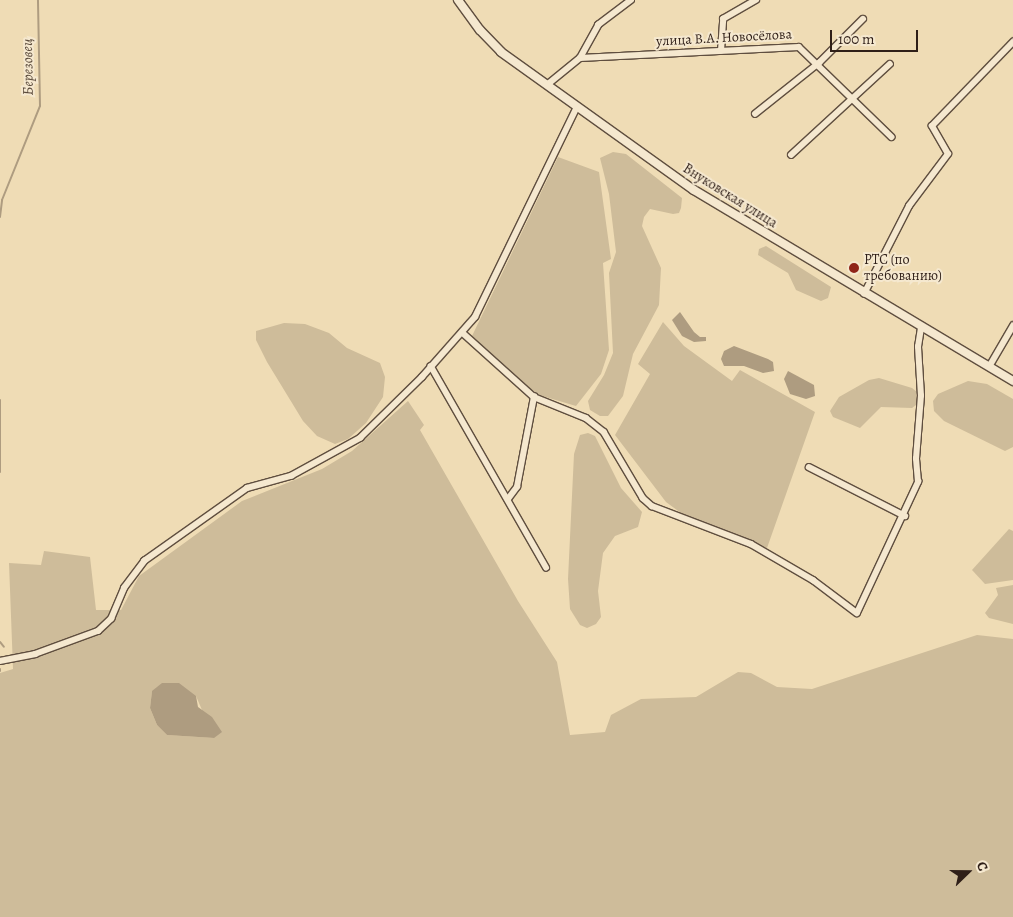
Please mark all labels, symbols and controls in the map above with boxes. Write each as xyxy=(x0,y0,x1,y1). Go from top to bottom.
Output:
scale bar xyxy=(833,20,920,52)
street label: улица В.А. Новосёлова xyxy=(656,26,792,50)
text: 100 m xyxy=(838,29,875,49)
water label: Березовец xyxy=(19,38,37,96)
street label: Внуковская улица xyxy=(680,160,780,232)
place label: РТС (по требованию) xyxy=(864,252,942,284)
marker: РТС (по требованию) xyxy=(848,262,860,274)
north arrow xyxy=(943,847,993,897)
text: С xyxy=(972,859,993,874)

